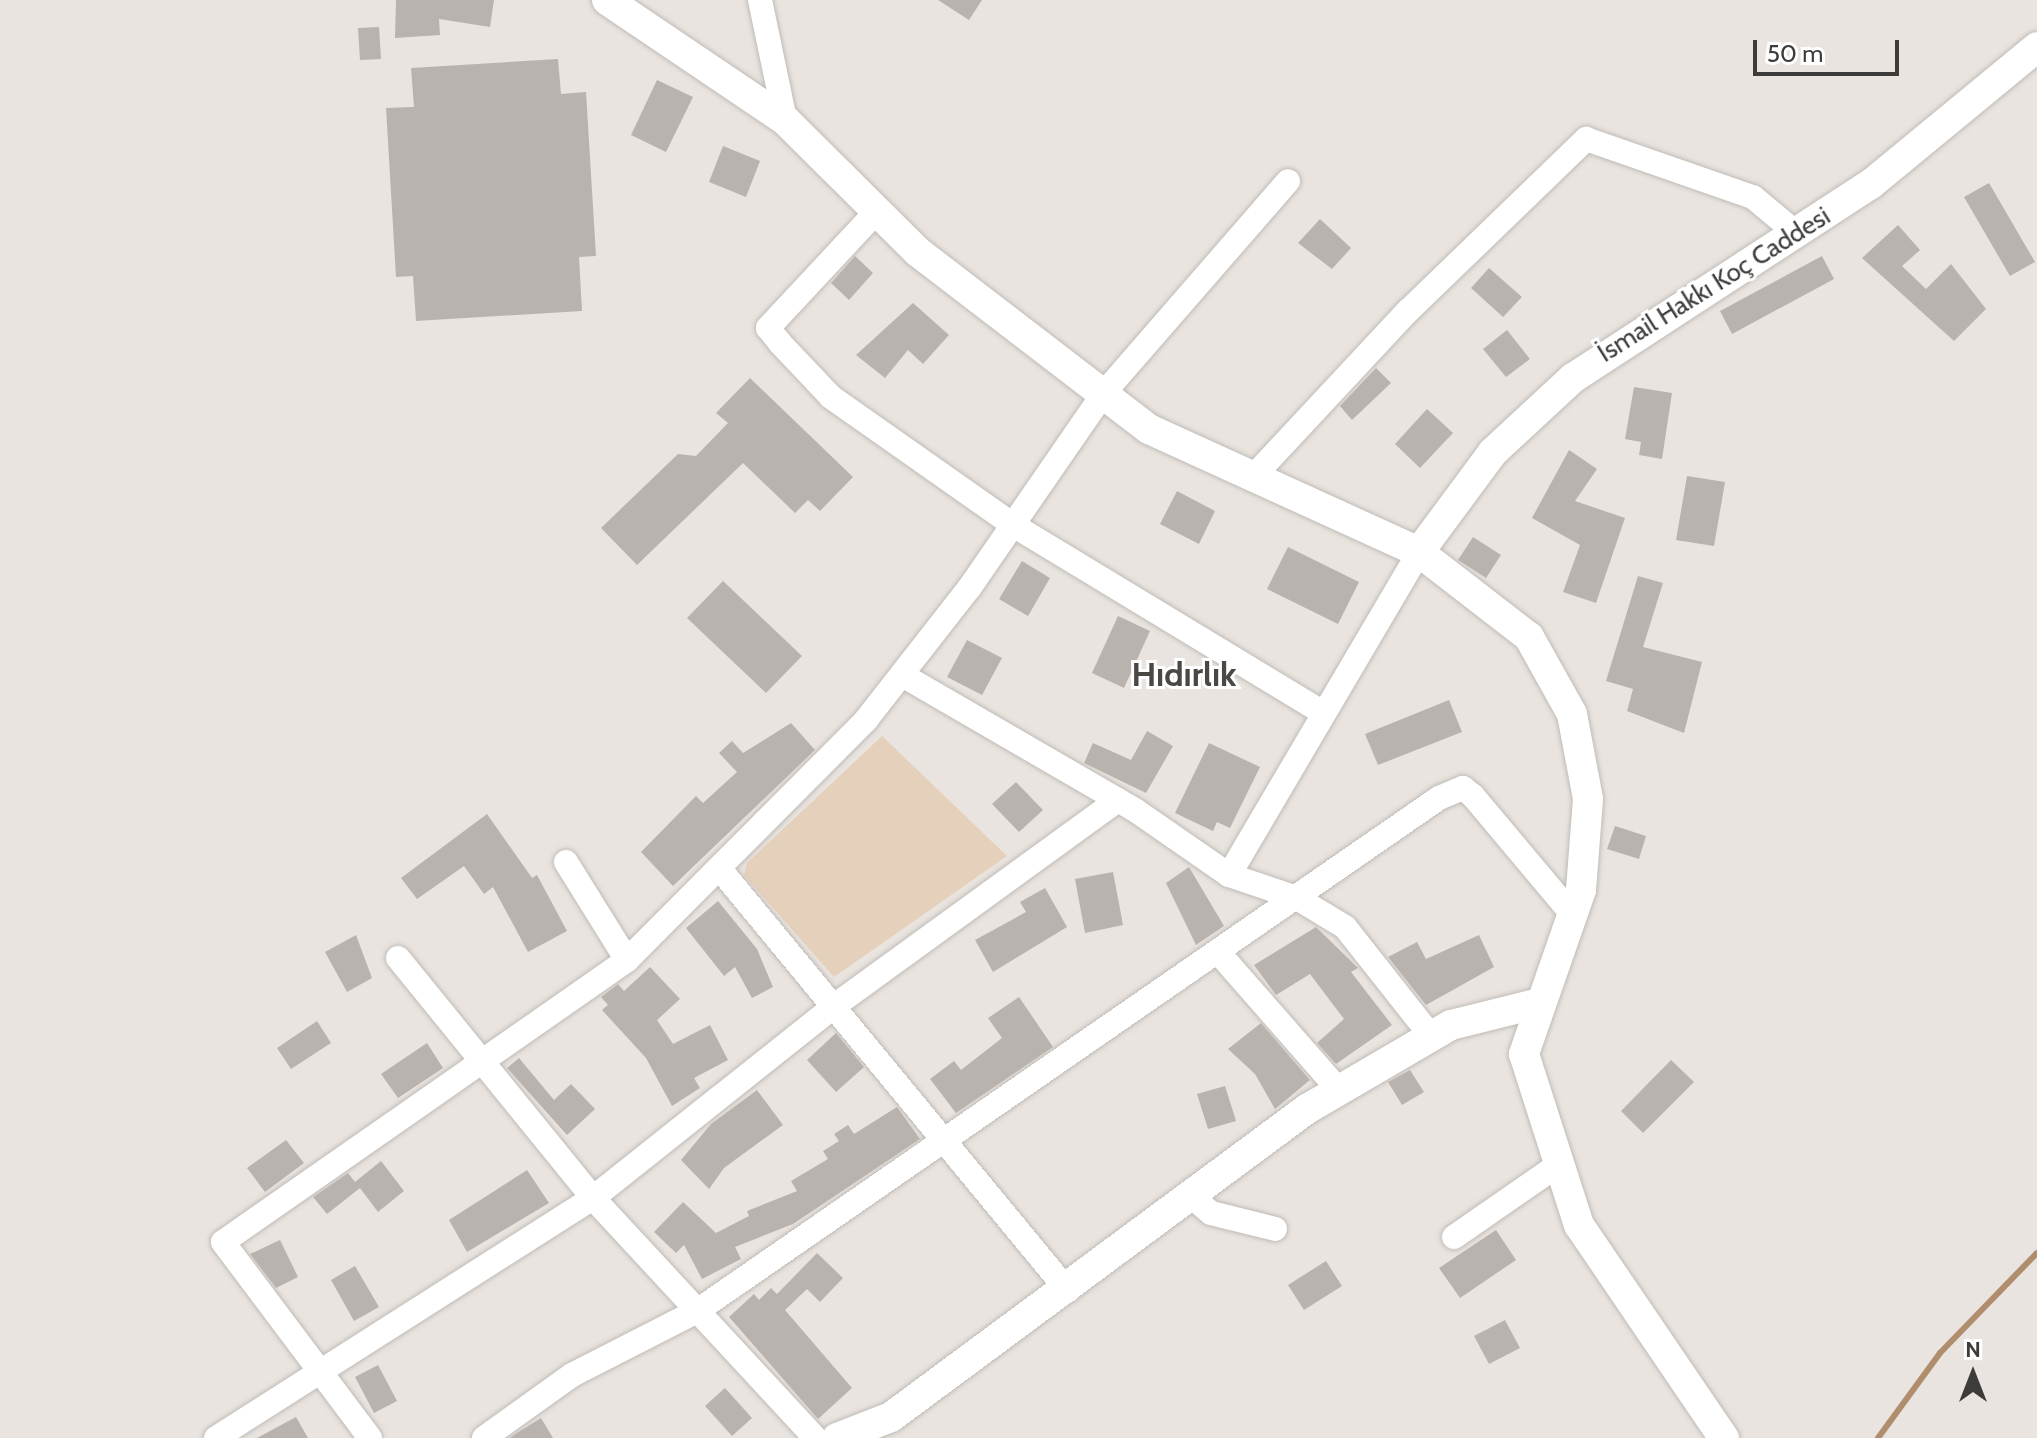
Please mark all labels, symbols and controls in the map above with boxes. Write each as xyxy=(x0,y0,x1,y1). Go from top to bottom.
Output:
scale bar xyxy=(1757,24,1903,74)
text: 50 m xyxy=(1767,39,1823,68)
street label: İsmail Hakkı Koç Caddesi xyxy=(1592,201,1836,369)
district label: Hıdırlık xyxy=(1131,655,1237,695)
north arrow xyxy=(1933,1334,2013,1414)
text: N xyxy=(1965,1336,1981,1363)

